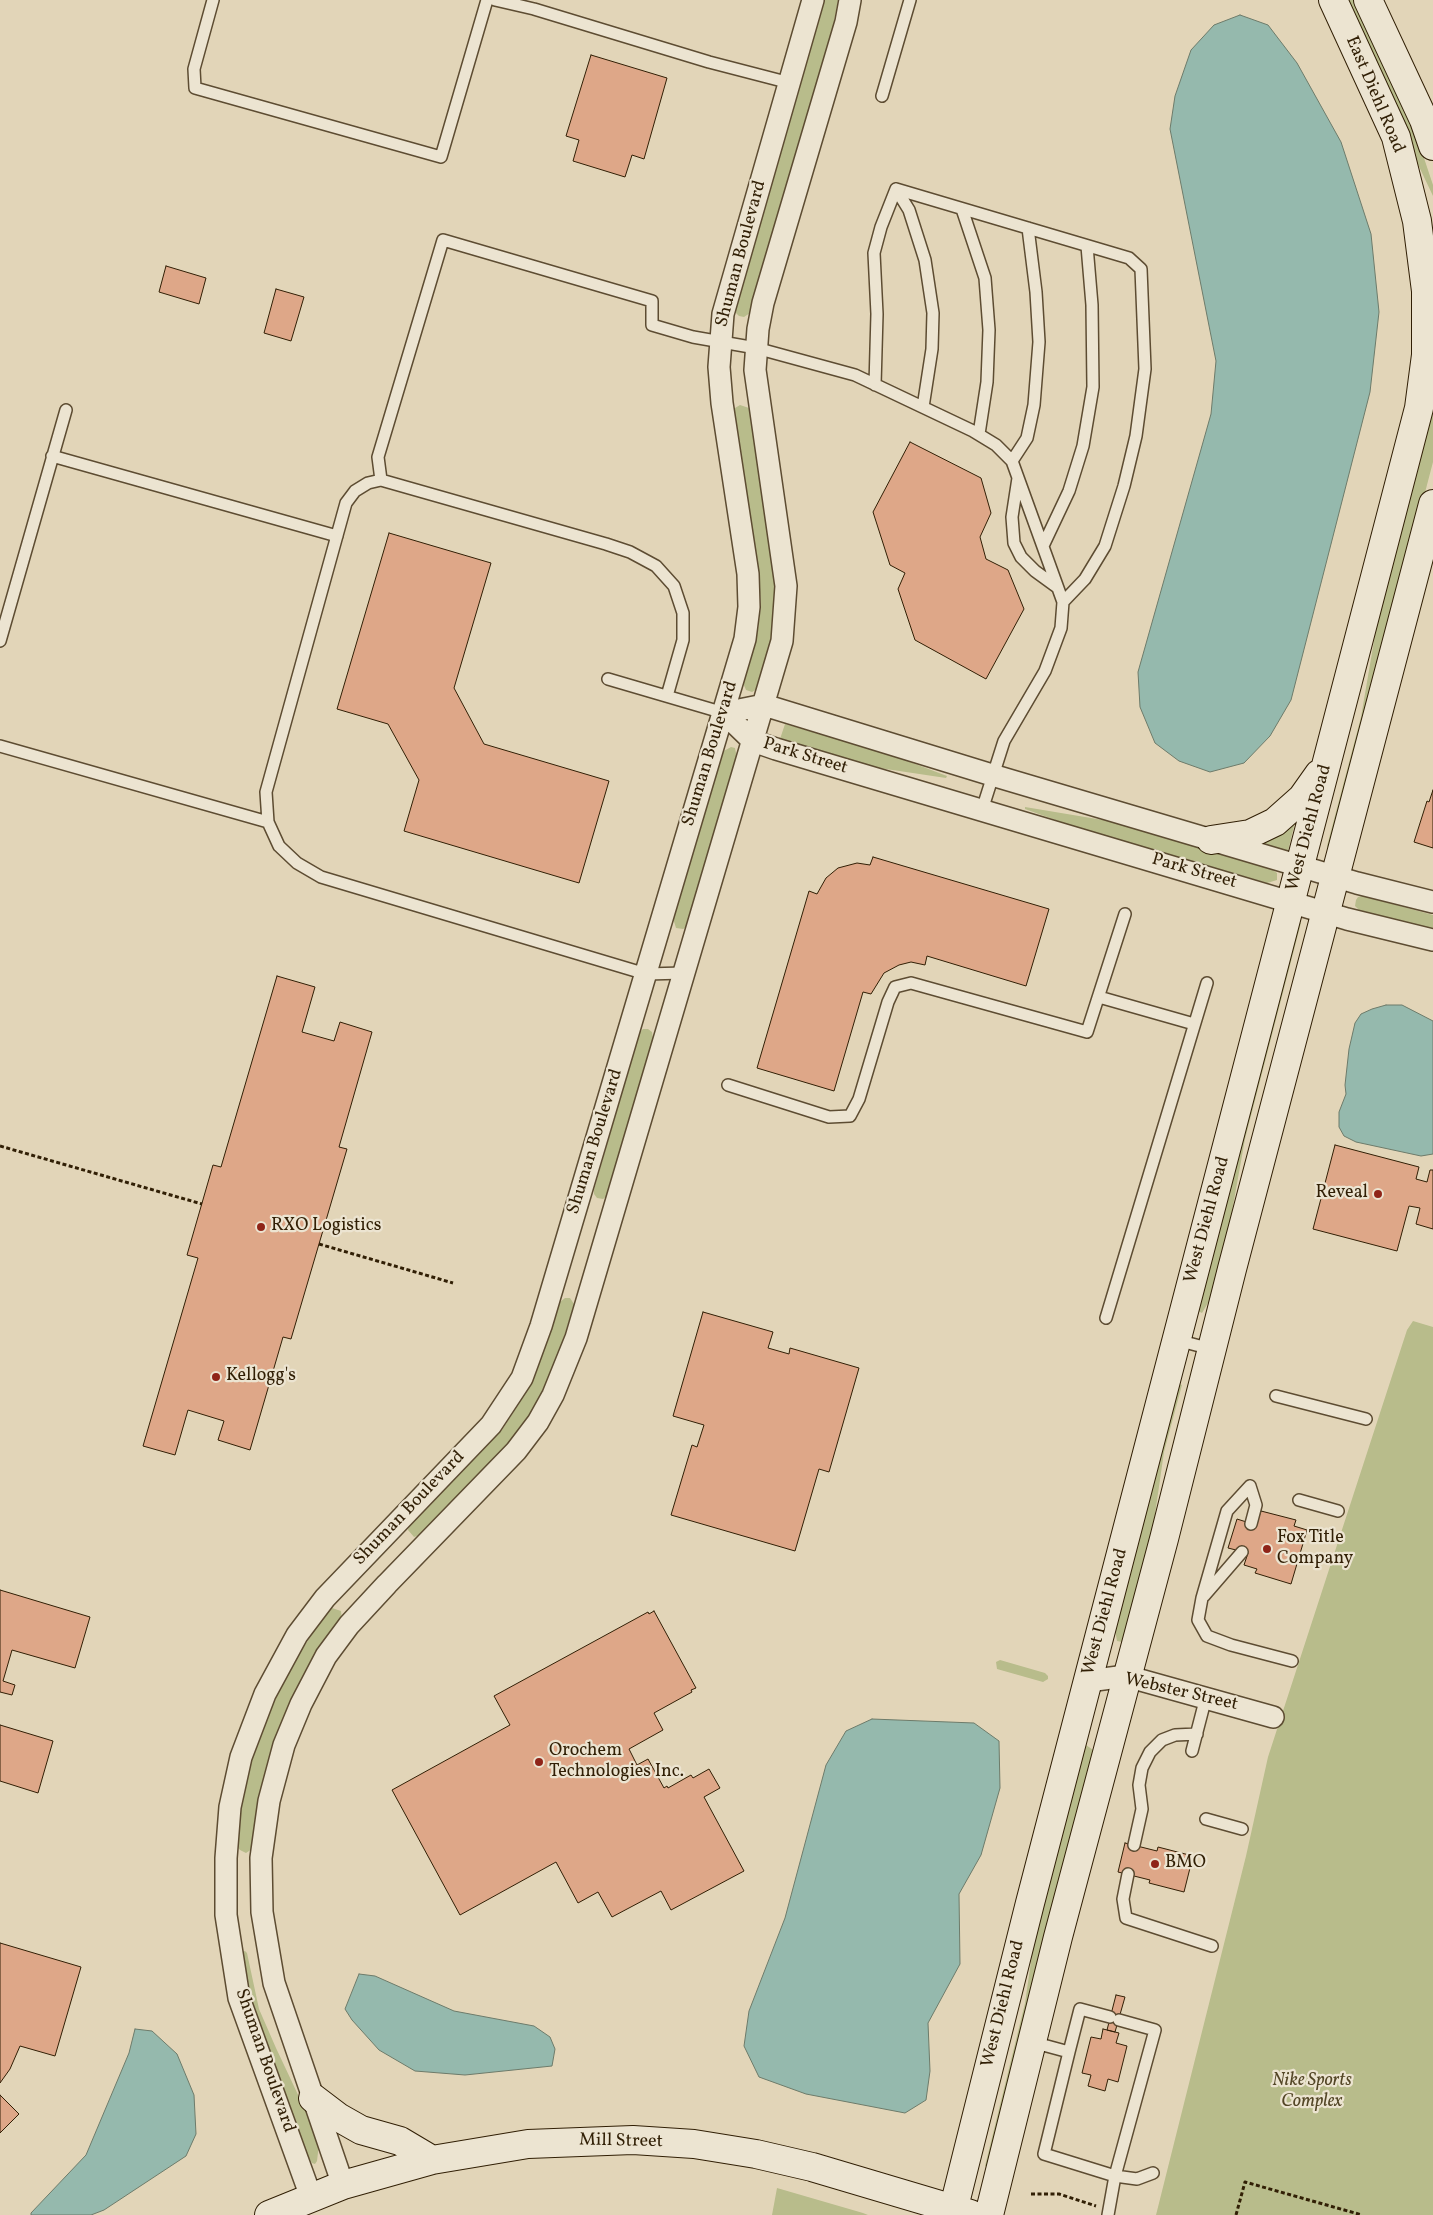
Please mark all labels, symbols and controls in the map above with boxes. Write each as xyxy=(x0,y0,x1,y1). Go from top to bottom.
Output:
street label: East Diehl Road xyxy=(1340,33,1408,157)
street label: Shuman Boulevard xyxy=(712,178,772,330)
street label: Shuman Boulevard xyxy=(679,679,743,829)
street label: Park Street xyxy=(760,734,850,780)
street label: West Diehl Road xyxy=(1283,762,1337,894)
street label: Park Street xyxy=(1149,850,1239,894)
street label: Shuman Boulevard xyxy=(564,1067,628,1217)
street label: West Diehl Road xyxy=(1181,1154,1235,1286)
place label: Reveal xyxy=(1315,1183,1368,1205)
marker: Reveal xyxy=(1372,1188,1384,1200)
place label: RXO Logistics xyxy=(271,1216,382,1238)
marker: RXO Logistics xyxy=(255,1221,267,1233)
place label: Kellogg's xyxy=(226,1366,296,1388)
marker: Kellogg's xyxy=(210,1371,222,1383)
street label: Shuman Boulevard xyxy=(350,1447,470,1571)
place label: Fox Title Company xyxy=(1277,1528,1353,1570)
marker: Fox Title Company xyxy=(1261,1543,1273,1555)
street label: West Diehl Road xyxy=(1079,1546,1133,1678)
street label: Webster Street xyxy=(1122,1669,1240,1717)
place label: Orochem Technologies Inc. xyxy=(549,1741,684,1784)
marker: Orochem Technologies Inc. xyxy=(533,1756,545,1768)
place label: BMO xyxy=(1165,1853,1206,1875)
marker: BMO xyxy=(1149,1858,1161,1870)
street label: West Diehl Road xyxy=(978,1938,1030,2070)
street label: Shuman Boulevard xyxy=(229,1986,299,2136)
park label: Nike Sports Complex xyxy=(1272,2071,1352,2114)
street label: Mill Street xyxy=(579,2130,663,2154)

